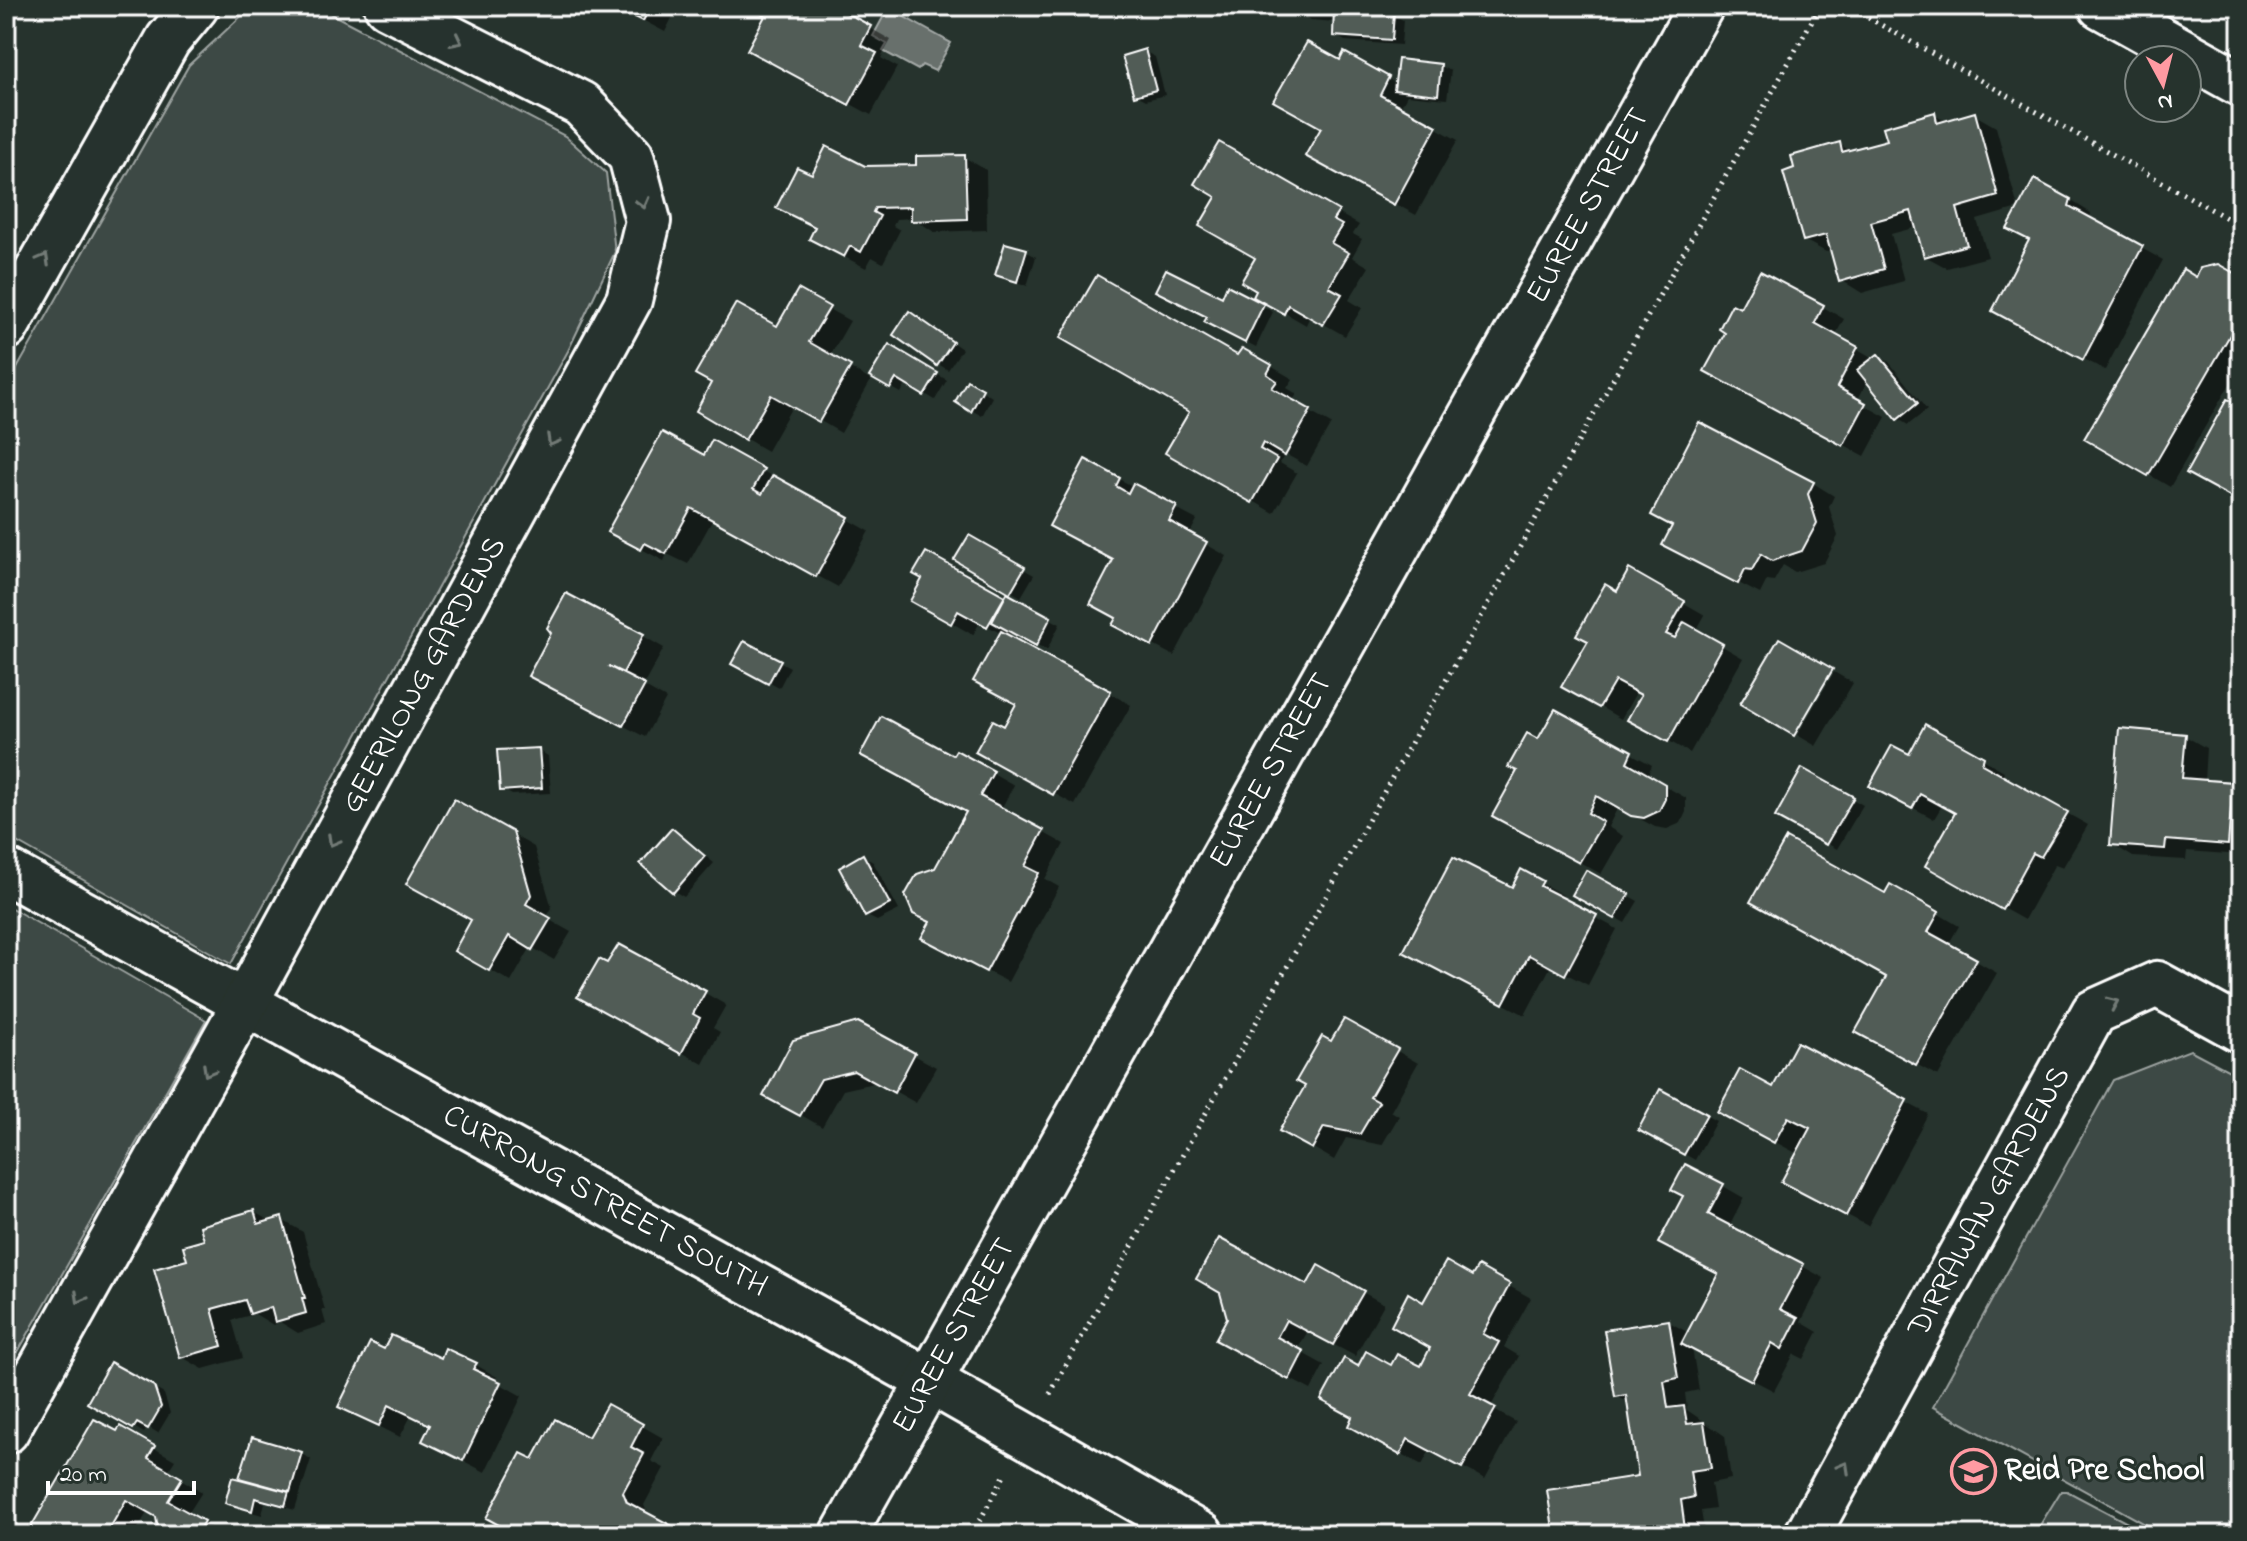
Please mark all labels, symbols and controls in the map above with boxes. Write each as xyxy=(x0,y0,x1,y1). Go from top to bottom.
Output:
one-way arrow xyxy=(448,32,463,47)
north arrow xyxy=(2123,44,2203,124)
text: N xyxy=(2156,84,2174,118)
street label: EUREE STREET xyxy=(1515,99,1663,312)
one-way arrow xyxy=(634,196,651,210)
one-way arrow xyxy=(34,253,50,267)
one-way arrow xyxy=(546,432,562,447)
street label: GEERILONG GARDENS xyxy=(329,528,519,822)
street label: EUREE STREET xyxy=(1198,665,1346,878)
one-way arrow xyxy=(328,833,343,847)
one-way arrow xyxy=(2105,997,2119,1013)
street label: DIRRAWAN GARDENS xyxy=(1896,1058,2083,1347)
one-way arrow xyxy=(202,1063,217,1077)
street label: CURRONG STREET SOUTH xyxy=(434,1093,776,1310)
street label: EUREE STREET xyxy=(881,1230,1028,1443)
one-way arrow xyxy=(75,1290,90,1304)
scale bar xyxy=(48,1445,194,1495)
school or university icon: Reid Pre School xyxy=(1949,1447,1997,1495)
place label: Reid Pre School xyxy=(2004,1448,2204,1495)
text: 20 m xyxy=(60,1458,107,1493)
one-way arrow xyxy=(1834,1461,1850,1475)

